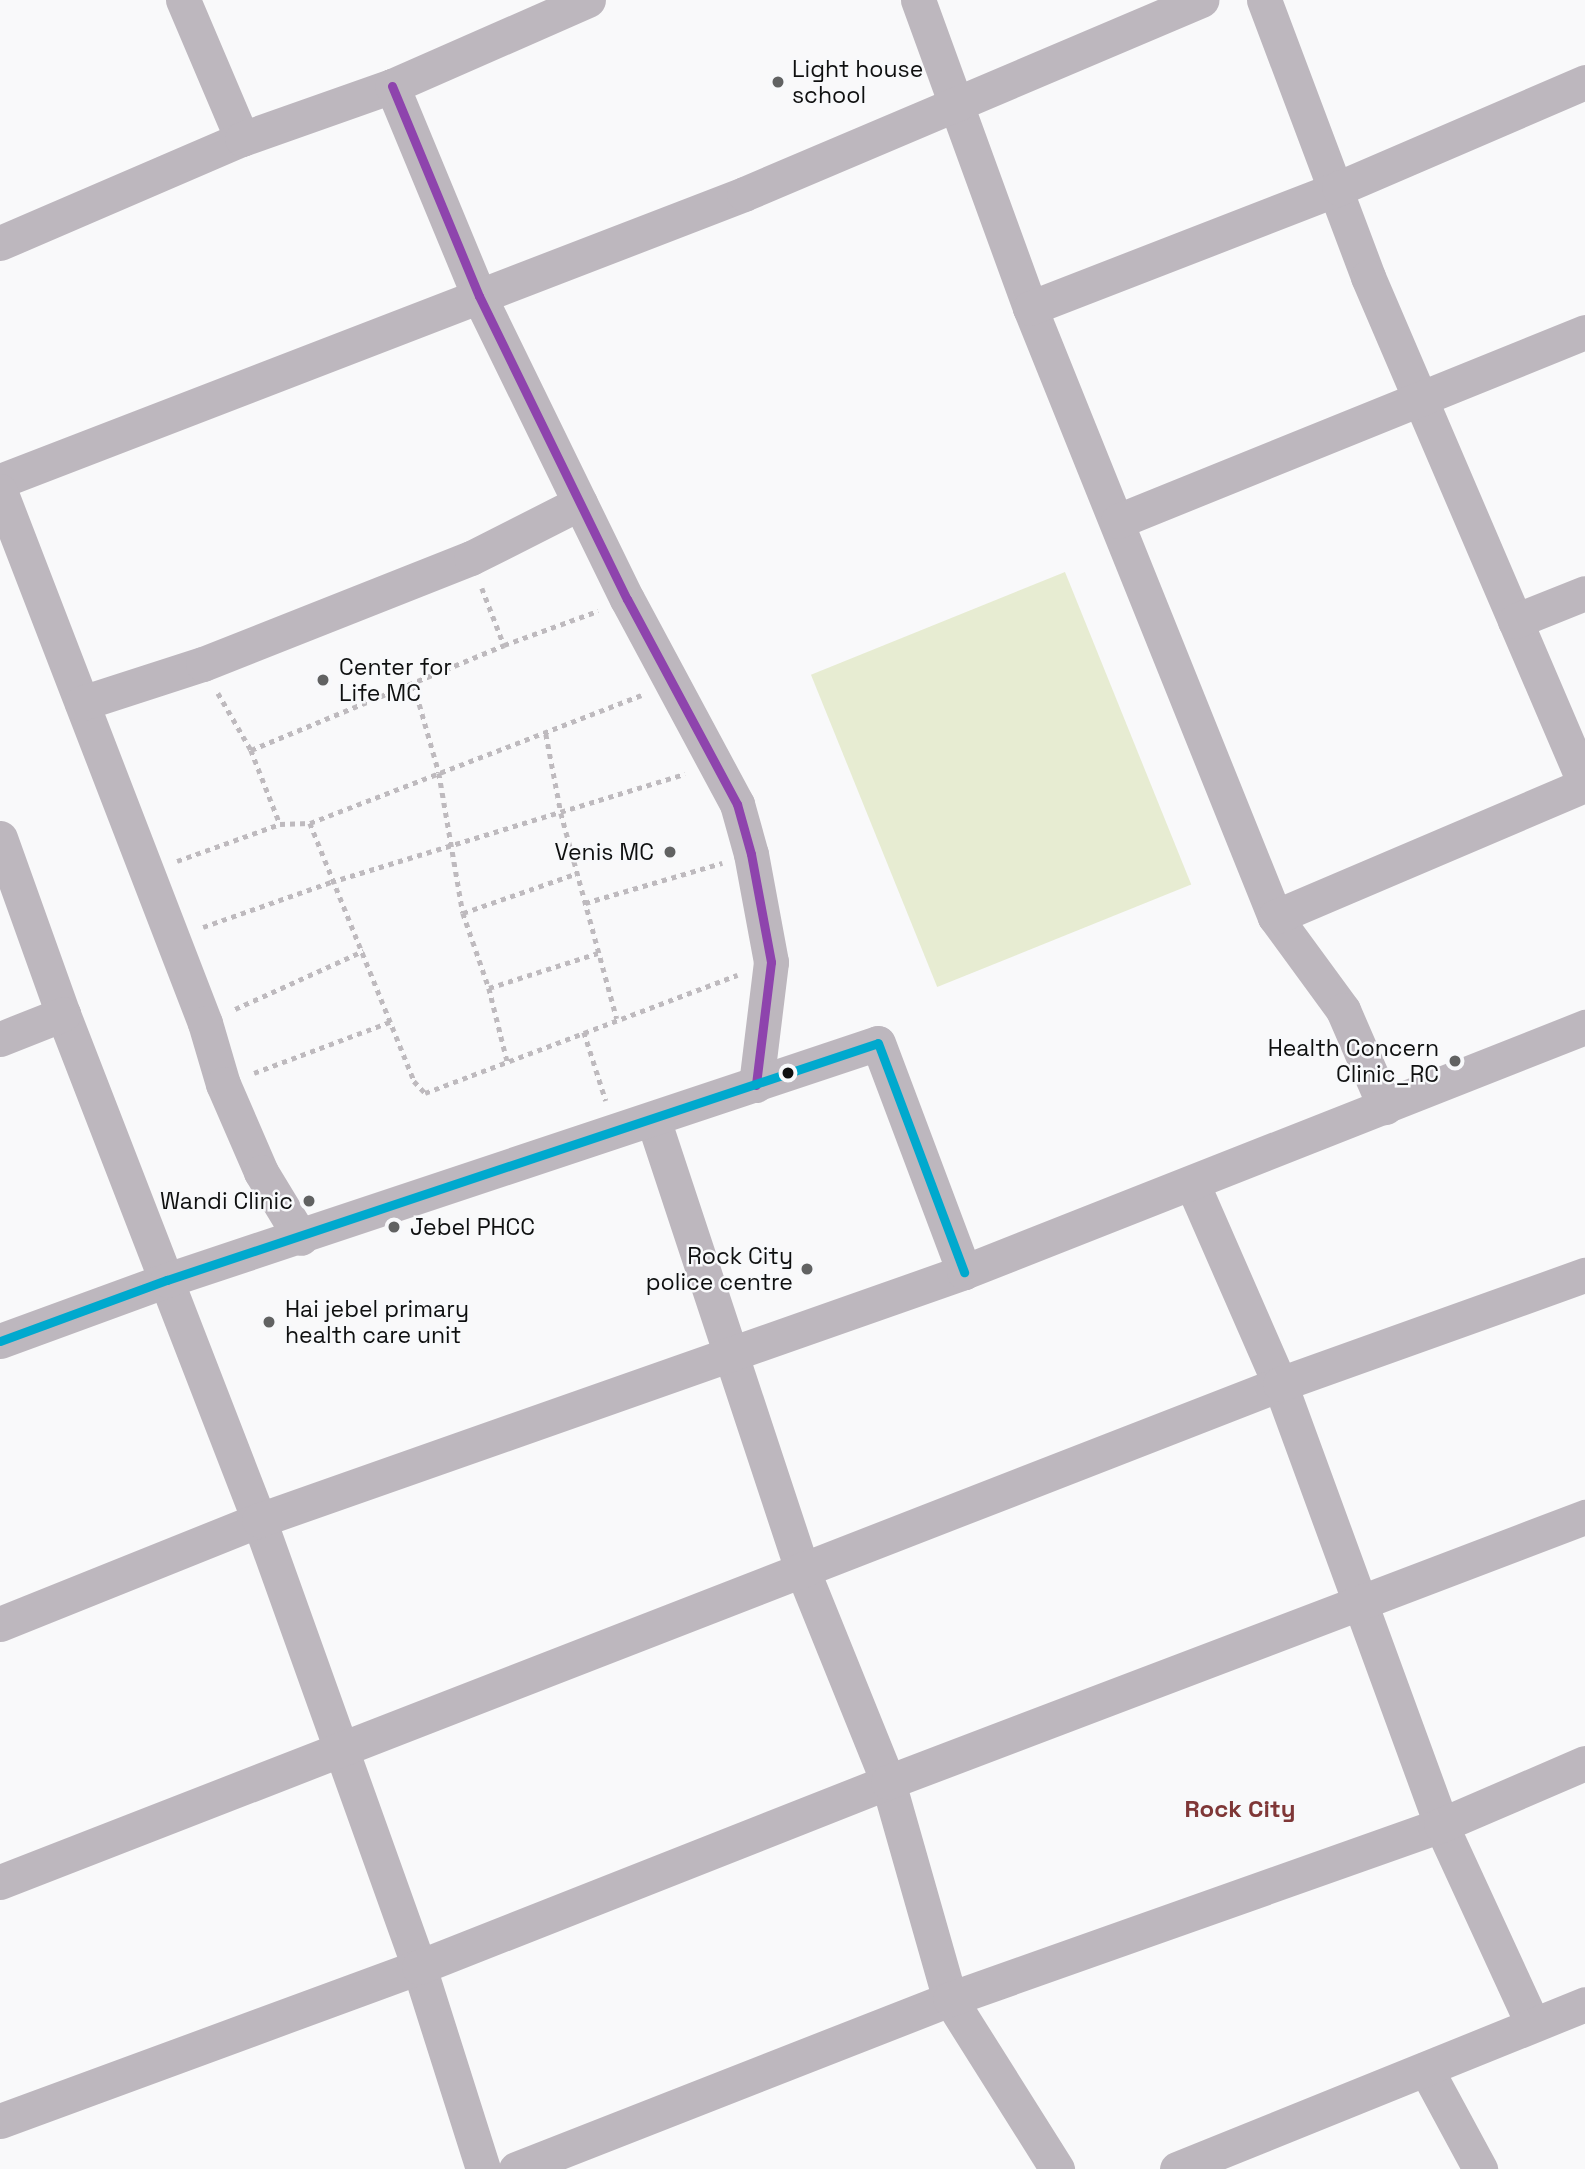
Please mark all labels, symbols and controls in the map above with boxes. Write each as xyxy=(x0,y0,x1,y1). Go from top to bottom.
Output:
place label: Light house school xyxy=(792,55,923,109)
marker: Light house school xyxy=(770,74,786,90)
place label: Center for Life MC xyxy=(339,653,452,707)
marker: Center for Life MC xyxy=(313,670,333,690)
place label: Venis MC xyxy=(555,838,654,866)
marker: Venis MC xyxy=(660,842,680,862)
place label: Health Concern Clinic_RC xyxy=(1268,1034,1439,1088)
marker: Health Concern Clinic_RC xyxy=(1445,1051,1465,1071)
unlabelled marker xyxy=(781,1066,795,1080)
place label: Wandi Clinic xyxy=(160,1187,293,1215)
marker: Wandi Clinic xyxy=(299,1191,319,1211)
place label: Jebel PHCC xyxy=(410,1213,535,1241)
marker: Jebel PHCC xyxy=(384,1217,404,1237)
place label: Rock City police centre xyxy=(646,1242,793,1296)
marker: Rock City police centre xyxy=(799,1261,815,1277)
place label: Hai jebel primary health care unit xyxy=(285,1295,469,1349)
marker: Hai jebel primary health care unit xyxy=(259,1312,279,1332)
district label: Rock City xyxy=(1184,1795,1296,1823)

